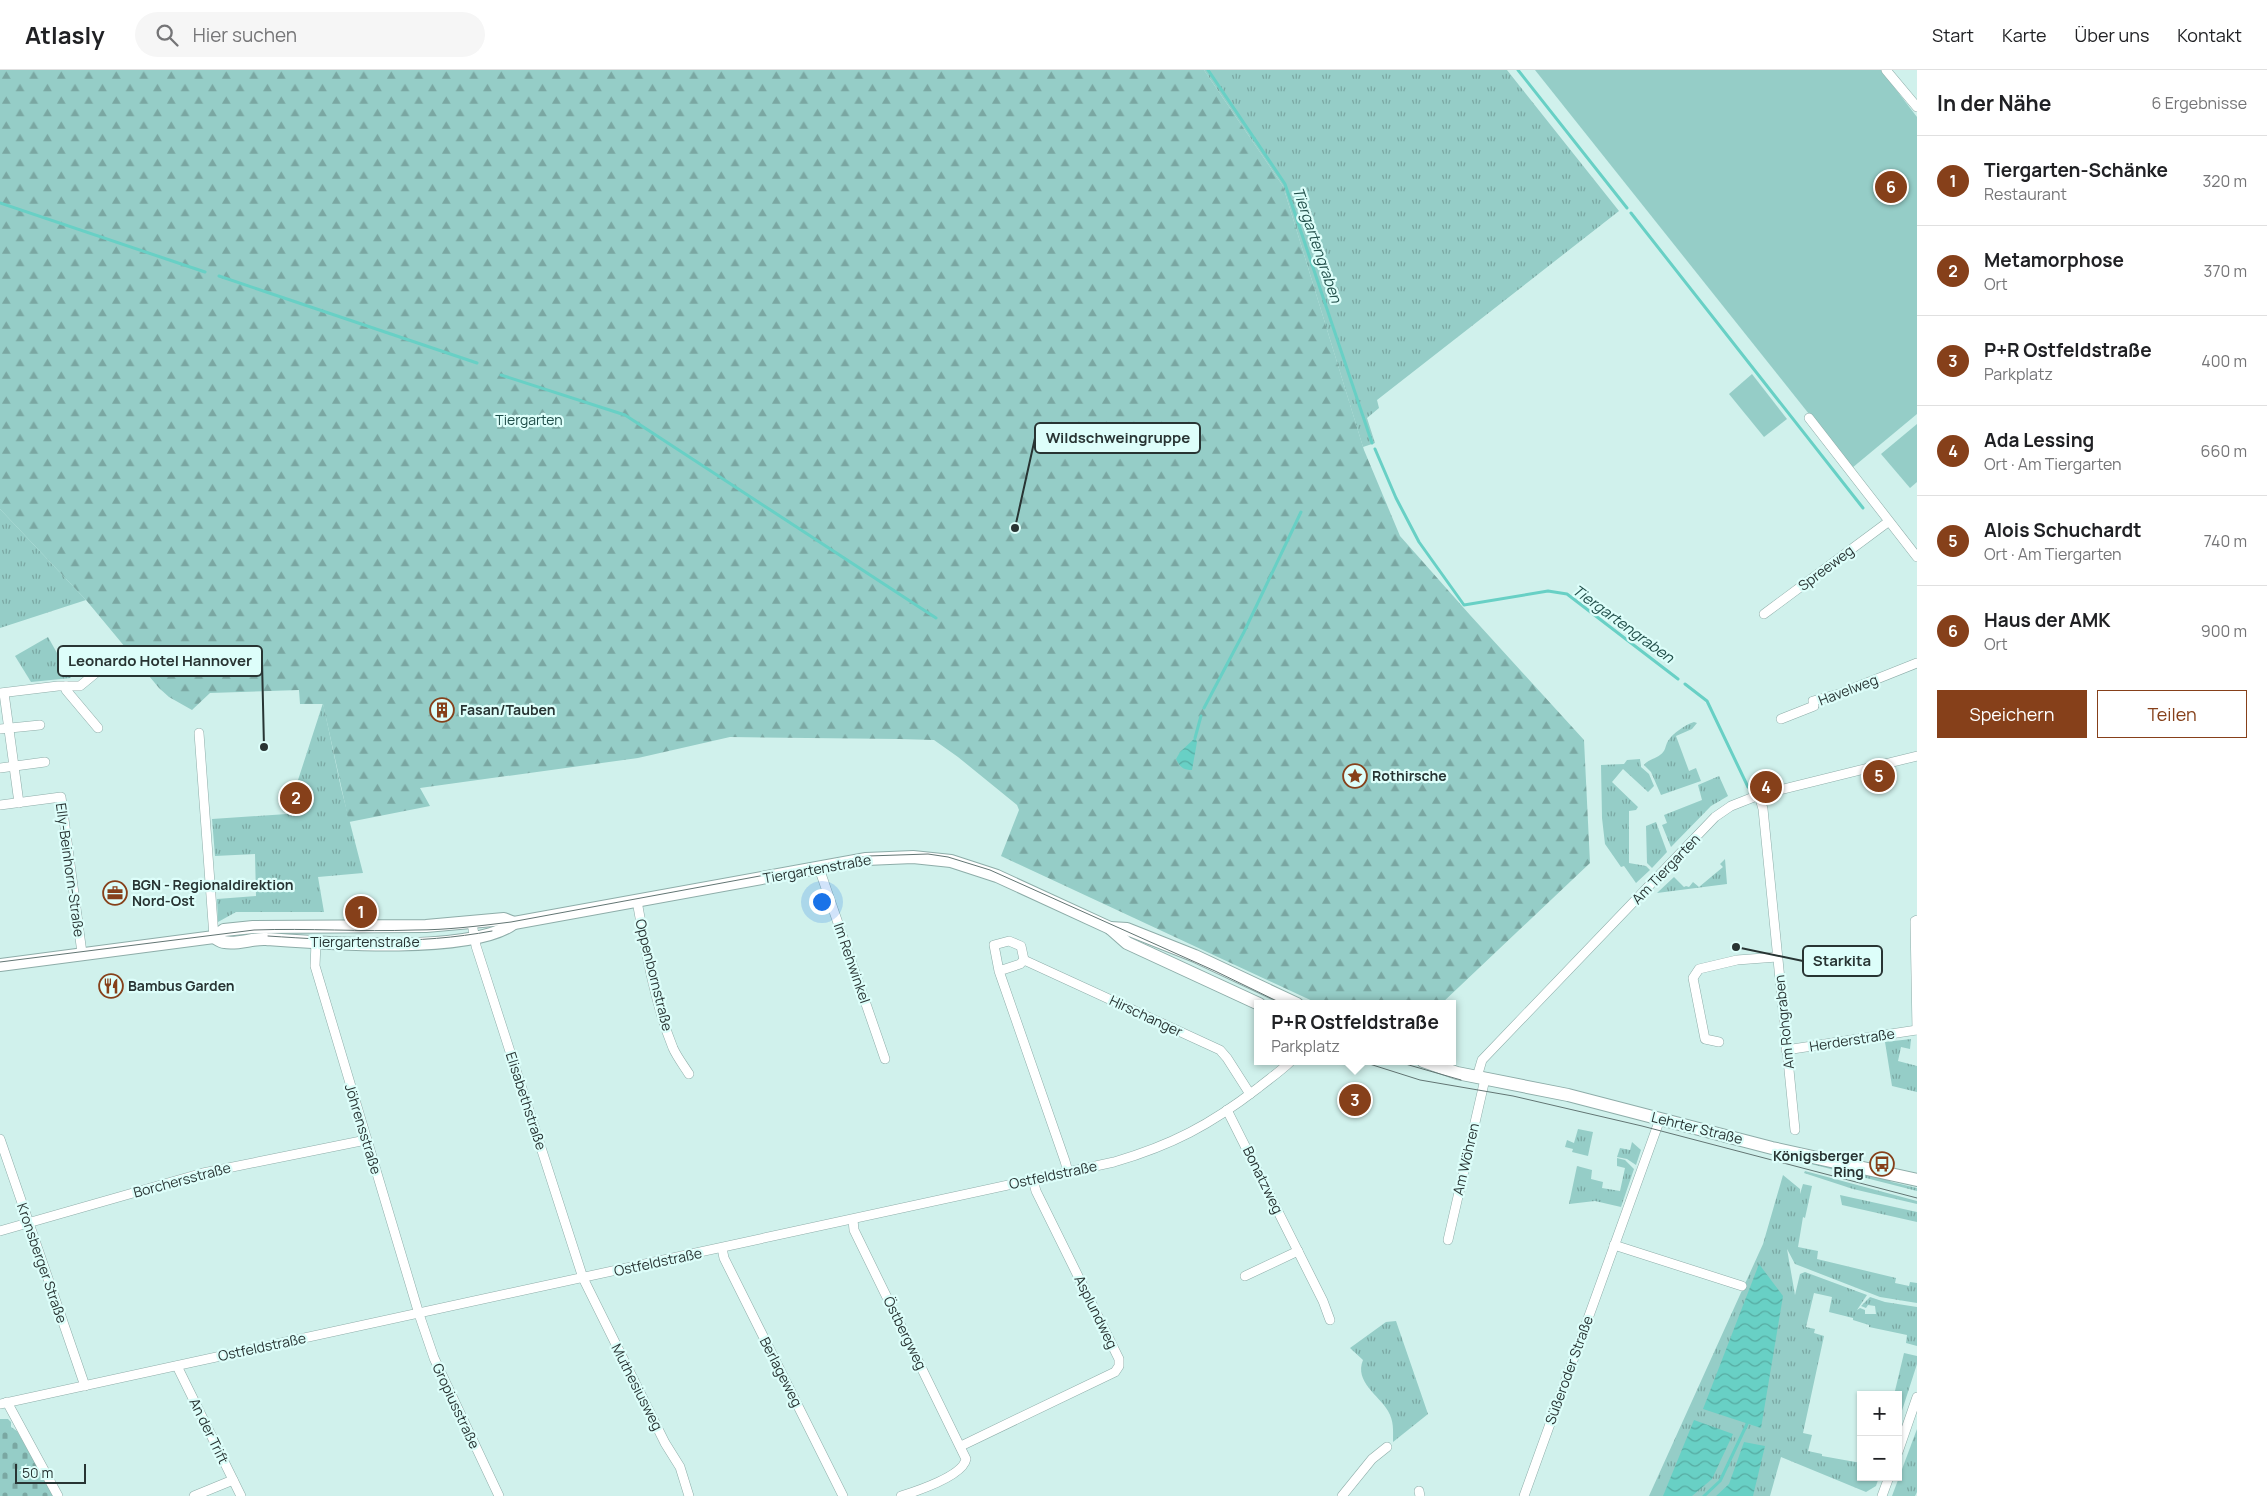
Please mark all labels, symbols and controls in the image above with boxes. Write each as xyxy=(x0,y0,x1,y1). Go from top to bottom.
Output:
search box xyxy=(135,12,485,57)
text: Atlasly xyxy=(25,18,105,51)
icon: search xyxy=(153,21,181,49)
text: Hier suchen xyxy=(193,22,297,48)
text: Start xyxy=(1932,23,1974,47)
text: Karte xyxy=(2002,23,2047,47)
text: Über uns xyxy=(2075,23,2149,47)
text: Kontakt xyxy=(2177,23,2242,47)
text: In der Nähe xyxy=(1937,89,2051,117)
text: 6 Ergebnisse xyxy=(2152,92,2247,114)
text: Tiergarten-Schänke xyxy=(1984,157,2168,183)
pin: 6 xyxy=(1875,168,1907,206)
text: 1 xyxy=(1949,170,1957,192)
text: 320 m xyxy=(2203,170,2247,192)
text: Restaurant xyxy=(1984,183,2067,205)
water label: Tiergartengraben xyxy=(1288,184,1347,306)
text: Metamorphose xyxy=(1984,247,2124,273)
text: 2 xyxy=(1948,260,1958,282)
text: 370 m xyxy=(2204,260,2247,282)
text: Ort xyxy=(1984,273,2008,295)
text: P+R Ostfeldstraße xyxy=(1984,337,2152,363)
text: 3 xyxy=(1948,350,1958,372)
text: 400 m xyxy=(2201,350,2247,372)
text: Parkplatz xyxy=(1984,363,2053,385)
park label: Tiergarten xyxy=(495,410,563,429)
callout: Wildschweingruppe xyxy=(1035,423,1200,453)
text: Wildschweingruppe xyxy=(1046,427,1190,448)
text: Ada Lessing xyxy=(1984,427,2094,453)
text: 4 xyxy=(1948,440,1958,462)
text: 660 m xyxy=(2201,440,2247,462)
text: Ort · Am Tiergarten xyxy=(1984,453,2122,475)
text: Alois Schuchardt xyxy=(1984,517,2142,543)
text: 5 xyxy=(1948,530,1958,552)
text: 740 m xyxy=(2204,530,2247,552)
street label: Spreeweg xyxy=(1794,540,1857,595)
text: Ort · Am Tiergarten xyxy=(1984,543,2122,565)
water label: Tiergartengraben xyxy=(1568,580,1679,668)
text: Haus der AMK xyxy=(1984,607,2110,633)
text: 6 xyxy=(1948,620,1958,642)
text: 900 m xyxy=(2201,620,2247,642)
text: Ort xyxy=(1984,633,2008,655)
callout: Leonardo Hotel Hannover xyxy=(58,646,262,676)
text: Leonardo Hotel Hannover xyxy=(68,650,252,671)
street label: Havelweg xyxy=(1815,669,1880,710)
button: Speichern xyxy=(1937,690,2087,738)
button: Teilen xyxy=(2097,690,2247,738)
building icon: Fasan/Tauben xyxy=(429,697,455,723)
place label: Fasan/Tauben xyxy=(460,700,556,719)
pin: 5 xyxy=(1863,757,1895,795)
place icon: Rothirsche xyxy=(1342,763,1368,789)
place label: Rothirsche xyxy=(1372,766,1447,785)
pin: 4 xyxy=(1750,768,1782,806)
pin: 2 xyxy=(280,779,312,817)
street label: Elly-Beinhorn-Straße xyxy=(52,802,89,938)
street label: Am Tiergarten xyxy=(1627,829,1704,908)
street label: Tiergartenstraße xyxy=(761,850,872,887)
place label: BGN - Regionaldirektion Nord-Ost xyxy=(132,875,294,910)
office icon: BGN - Regionaldirektion Nord-Ost xyxy=(102,880,128,906)
your location xyxy=(809,889,835,915)
pin: 1 xyxy=(345,893,377,931)
street label: Oppenbornstraße xyxy=(631,917,678,1033)
street label: Im Rehwinkel xyxy=(830,920,875,1006)
street label: Tiergartenstraße xyxy=(310,932,420,951)
callout: Starkita xyxy=(1803,946,1882,976)
text: Starkita xyxy=(1813,950,1871,971)
restaurant icon: Bambus Garden xyxy=(98,973,124,999)
street label: Am Rohgraben xyxy=(1769,974,1798,1070)
place label: Bambus Garden xyxy=(128,976,235,995)
street label: Hirschanger xyxy=(1107,990,1186,1041)
popup xyxy=(1254,1000,1456,1065)
text: P+R Ostfeldstraße xyxy=(1271,1009,1439,1035)
street label: Herderstraße xyxy=(1808,1023,1896,1056)
text: Parkplatz xyxy=(1271,1035,1340,1057)
street label: Elisabethstraße xyxy=(502,1049,551,1152)
street label: Jöhrensstraße xyxy=(341,1081,386,1176)
pin: 3 xyxy=(1339,1081,1371,1119)
street label: Lehrter Straße xyxy=(1650,1107,1745,1148)
street label: Am Wöhren xyxy=(1448,1121,1483,1197)
street label: Bonatzweg xyxy=(1239,1143,1288,1217)
place label: Königsberger Ring xyxy=(1773,1146,1864,1181)
bus stop icon: Königsberger Ring xyxy=(1869,1151,1895,1177)
street label: Ostfeldstraße xyxy=(1007,1156,1099,1193)
street label: Borchersstraße xyxy=(131,1157,233,1202)
street label: Kronsberger Straße xyxy=(13,1200,72,1326)
street label: Ostfeldstraße xyxy=(612,1243,704,1280)
street label: Asplundweg xyxy=(1070,1272,1122,1352)
street label: Östbergweg xyxy=(879,1293,931,1373)
street label: Süßeroder Straße xyxy=(1540,1313,1597,1427)
street label: Ostfeldstraße xyxy=(216,1328,308,1365)
street label: Berlageweg xyxy=(756,1334,807,1410)
street label: Muthesiusweg xyxy=(607,1340,668,1433)
street label: Gropiusstraße xyxy=(428,1360,485,1452)
map controls xyxy=(1857,1391,1902,1481)
button: + xyxy=(1857,1391,1902,1436)
street label: An der Trift xyxy=(185,1395,234,1467)
button: − xyxy=(1857,1436,1902,1481)
scale bar xyxy=(15,1461,86,1484)
text: 50 m xyxy=(22,1463,53,1482)

